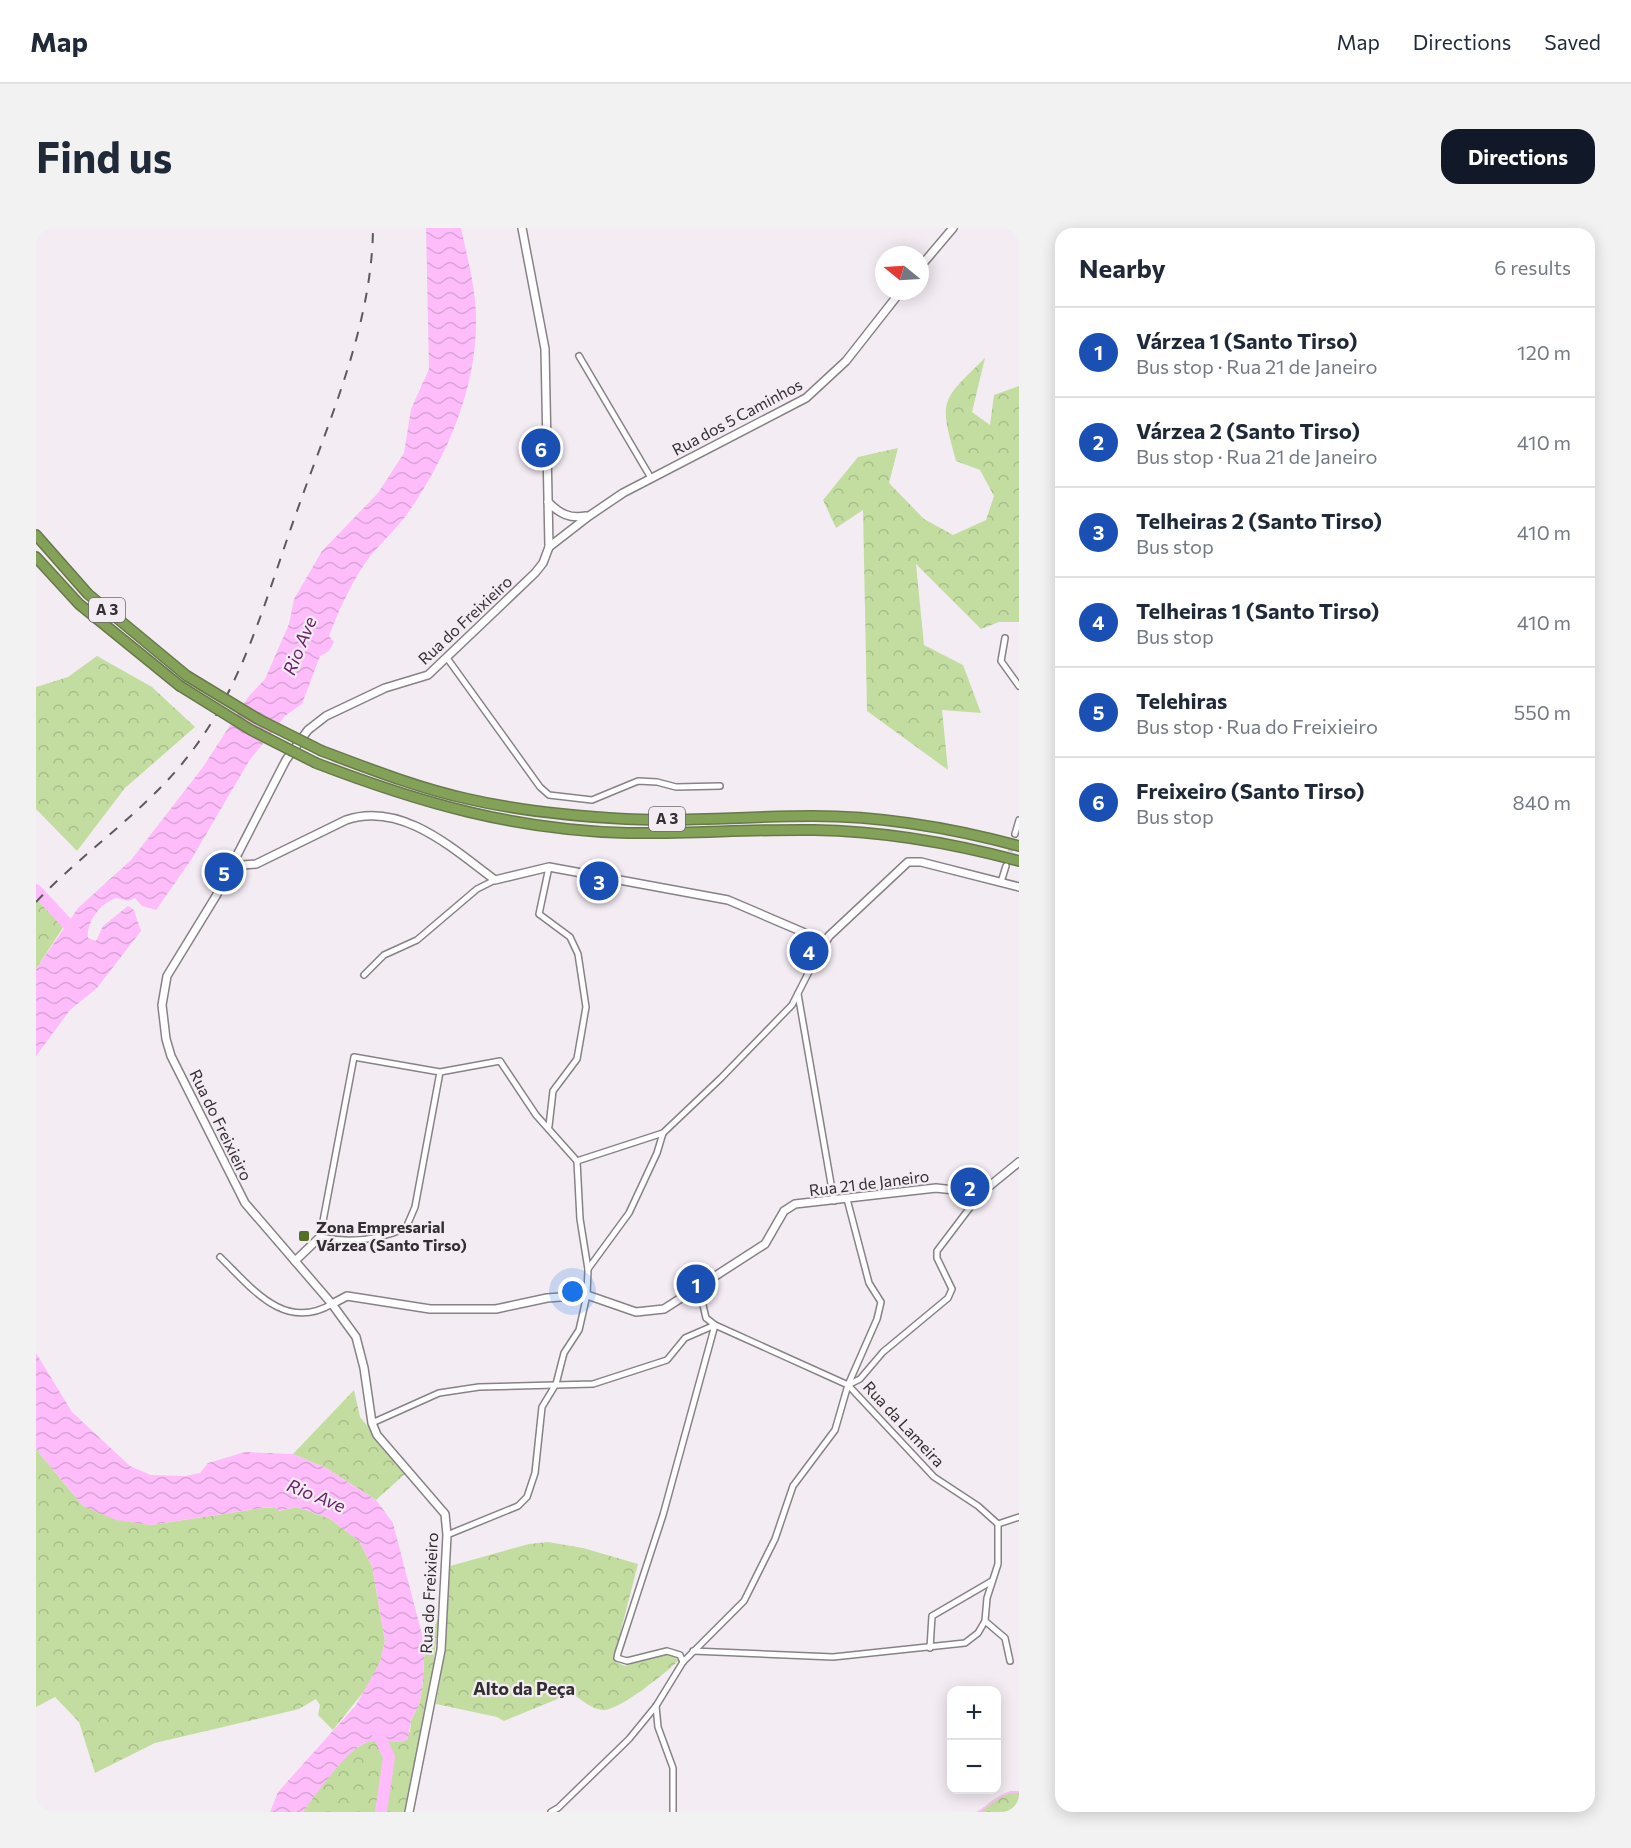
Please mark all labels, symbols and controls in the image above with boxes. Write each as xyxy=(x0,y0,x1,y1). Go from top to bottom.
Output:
text: Map xyxy=(30,24,88,58)
text: Map xyxy=(1337,29,1380,54)
text: Directions xyxy=(1413,29,1511,54)
text: Saved xyxy=(1544,29,1601,54)
button: Directions xyxy=(1441,129,1595,184)
text: Find us xyxy=(36,130,172,182)
north arrow xyxy=(875,246,929,300)
text: Nearby xyxy=(1079,252,1166,283)
text: 6 results xyxy=(1494,255,1571,279)
text: Várzea 1 (Santo Tirso) xyxy=(1136,327,1358,354)
text: 1 xyxy=(1094,340,1103,364)
text: 120 m xyxy=(1517,340,1571,364)
text: Bus stop · Rua 21 de Janeiro xyxy=(1136,354,1377,378)
street label: Rua dos 5 Caminhos xyxy=(668,374,805,459)
text: Várzea 2 (Santo Tirso) xyxy=(1136,417,1360,444)
pin: 6 xyxy=(522,426,560,470)
text: 2 xyxy=(1093,430,1104,454)
text: 410 m xyxy=(1517,430,1571,454)
text: Bus stop · Rua 21 de Janeiro xyxy=(1136,444,1377,468)
text: Telheiras 2 (Santo Tirso) xyxy=(1136,507,1382,534)
text: 3 xyxy=(1093,520,1104,544)
text: 410 m xyxy=(1517,520,1571,544)
text: Bus stop xyxy=(1136,534,1214,558)
street label: Rua do Freixieiro xyxy=(414,571,516,668)
text: Telheiras 1 (Santo Tirso) xyxy=(1136,597,1379,624)
road number: A 3 xyxy=(89,598,125,622)
text: 4 xyxy=(1092,610,1105,634)
text: 410 m xyxy=(1517,610,1571,634)
water label: Rio Ave xyxy=(277,613,321,678)
text: Bus stop xyxy=(1136,624,1214,648)
text: Telehiras xyxy=(1136,687,1227,714)
text: 5 xyxy=(1093,700,1104,724)
text: 550 m xyxy=(1514,700,1571,724)
text: Bus stop · Rua do Freixieiro xyxy=(1136,714,1378,738)
text: Freixeiro (Santo Tirso) xyxy=(1136,777,1365,804)
text: 6 xyxy=(1092,790,1105,814)
text: 840 m xyxy=(1513,790,1571,814)
text: Bus stop xyxy=(1136,804,1214,828)
road number: A 3 xyxy=(649,807,685,831)
pin: 5 xyxy=(204,850,243,894)
pin: 3 xyxy=(580,858,618,904)
pin: 4 xyxy=(790,928,828,974)
street label: Rua do Freixieiro xyxy=(186,1066,257,1183)
pin: 2 xyxy=(950,1164,990,1210)
street label: Rua 21 de Janeiro xyxy=(808,1166,930,1199)
place label: Zona Empresarial Várzea (Santo Tirso) xyxy=(316,1217,467,1254)
marker: Zona Empresarial Várzea (Santo Tirso) xyxy=(297,1229,311,1243)
pin: 1 xyxy=(676,1262,716,1306)
your location xyxy=(558,1277,587,1306)
street label: Rua da Lameira xyxy=(860,1377,949,1470)
water label: Rio Ave xyxy=(284,1473,349,1517)
street label: Rua do Freixieiro xyxy=(416,1532,441,1654)
district label: Alto da Peça xyxy=(473,1677,575,1699)
map controls xyxy=(947,1686,1001,1794)
button: + xyxy=(947,1686,1001,1740)
button: − xyxy=(947,1740,1001,1794)

